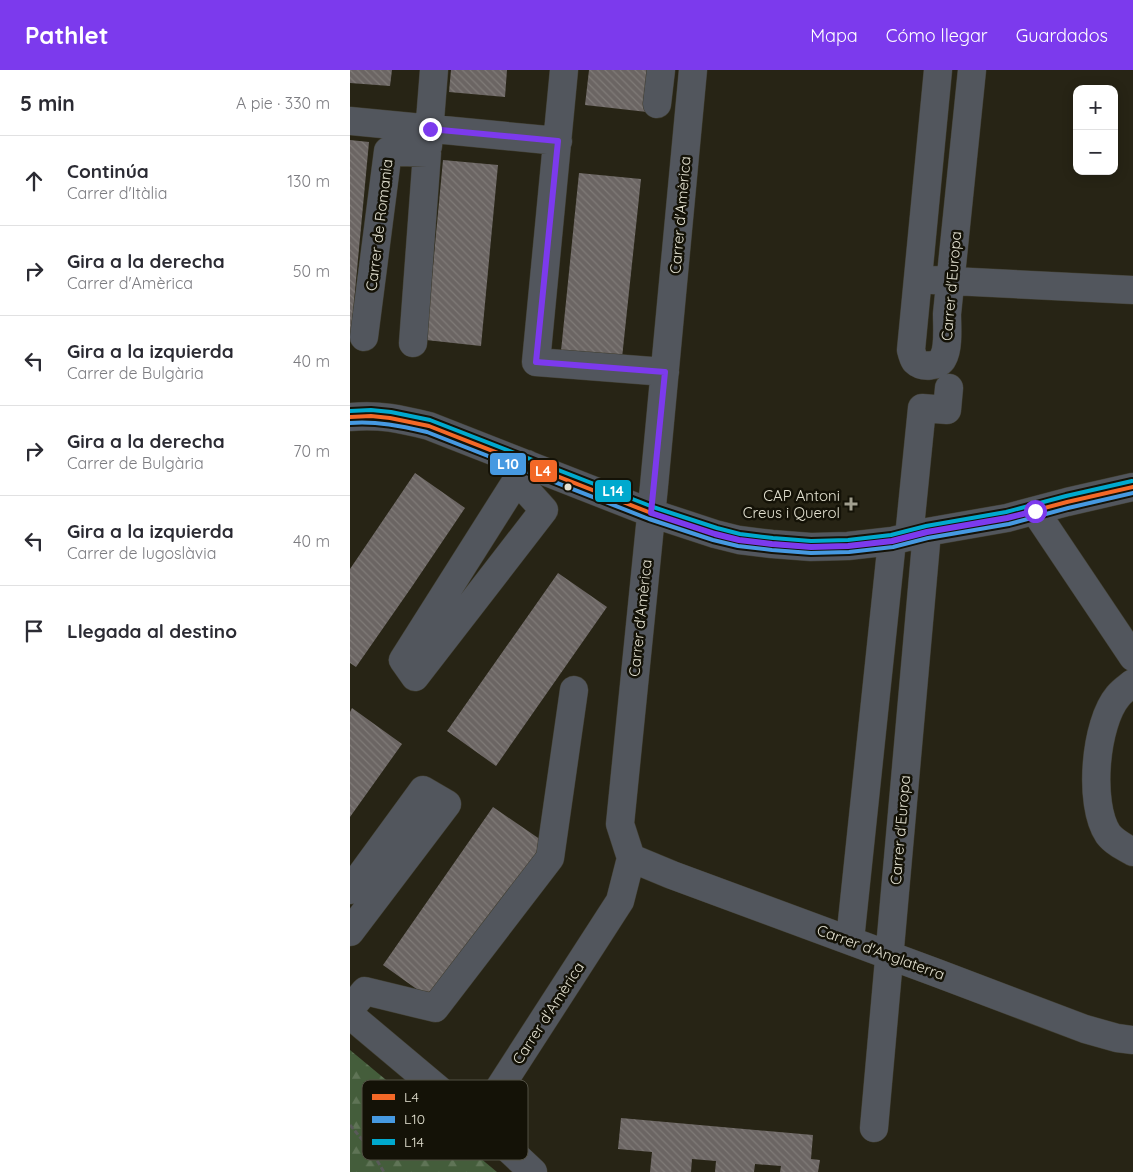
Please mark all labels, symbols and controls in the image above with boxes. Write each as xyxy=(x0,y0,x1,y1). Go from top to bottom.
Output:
text: Pathlet xyxy=(25,20,109,50)
text: Mapa xyxy=(810,24,858,47)
text: Cómo llegar xyxy=(886,24,988,47)
text: Guardados xyxy=(1016,24,1108,47)
map controls xyxy=(1073,85,1118,175)
button: + xyxy=(1073,85,1118,130)
text: 5 min xyxy=(20,90,75,116)
text: A pie · 330 m xyxy=(236,93,330,113)
route end xyxy=(419,118,442,141)
button: − xyxy=(1073,130,1118,175)
street label: Carrer d'Amèrica xyxy=(665,155,695,275)
street label: Carrer de Romania xyxy=(361,158,397,292)
text: Continúa xyxy=(67,159,149,183)
icon: ahead xyxy=(20,167,48,195)
text: 130 m xyxy=(287,171,330,191)
text: Carrer d'Itàlia xyxy=(67,183,167,203)
street label: Carrer d'Europa xyxy=(937,230,965,342)
text: Gira a la derecha xyxy=(67,249,225,273)
icon: right xyxy=(20,257,48,285)
text: 50 m xyxy=(293,261,330,281)
text: Carrer d'Amèrica xyxy=(67,273,193,293)
text: Gira a la izquierda xyxy=(67,339,234,363)
icon: left xyxy=(20,347,48,375)
text: 40 m xyxy=(293,351,330,371)
text: Carrer de Bulgària xyxy=(67,363,204,383)
text: Gira a la derecha xyxy=(67,429,225,453)
icon: right xyxy=(20,437,48,465)
text: 70 m xyxy=(293,441,330,461)
line badge: L10 xyxy=(489,452,527,476)
text: Carrer de Bulgària xyxy=(67,453,204,473)
text: L10 xyxy=(497,455,519,473)
line badge: L4 xyxy=(529,459,558,483)
text: L4 xyxy=(535,462,551,480)
line badge: L14 xyxy=(594,479,632,503)
unlabelled marker xyxy=(563,482,573,492)
text: L14 xyxy=(602,482,624,500)
place label: CAP Antoni Creus i Querol xyxy=(743,486,840,522)
marker: CAP Antoni Creus i Querol xyxy=(844,497,858,511)
route start xyxy=(1024,500,1047,523)
text: Gira a la izquierda xyxy=(67,519,234,543)
icon: left xyxy=(20,527,48,555)
text: 40 m xyxy=(293,531,330,551)
text: Carrer de Iugoslàvia xyxy=(67,543,216,563)
street label: Carrer d'Amèrica xyxy=(624,558,656,678)
icon: arrive xyxy=(20,617,48,645)
text: Llegada al destino xyxy=(67,619,237,643)
street label: Carrer d'Europa xyxy=(886,774,914,886)
street label: Carrer d'Anglaterra xyxy=(814,920,948,984)
street label: Carrer d'Amèrica xyxy=(508,958,588,1068)
legend xyxy=(362,1080,528,1160)
text: L4 xyxy=(404,1088,419,1106)
text: L10 xyxy=(404,1110,425,1128)
text: L14 xyxy=(404,1133,424,1151)

